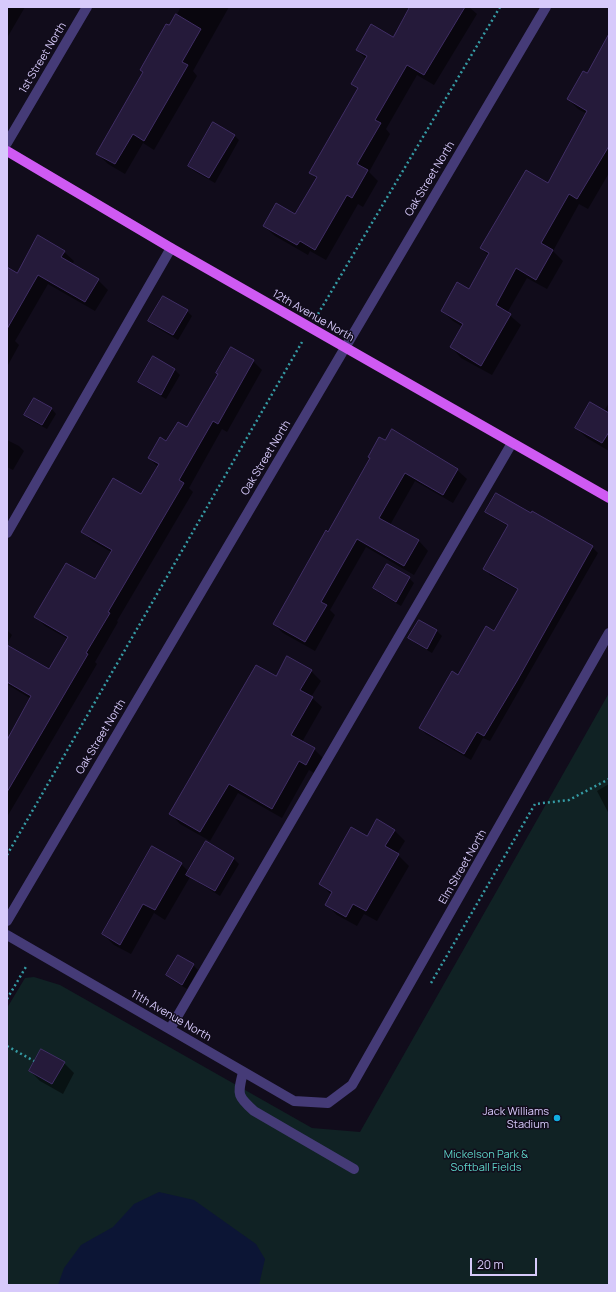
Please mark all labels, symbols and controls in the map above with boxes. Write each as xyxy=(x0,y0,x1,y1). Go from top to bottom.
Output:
street label: 1st Street North xyxy=(17,20,69,96)
street label: Oak Street North xyxy=(402,139,458,219)
street label: 12th Avenue North xyxy=(270,287,356,345)
street label: Oak Street North xyxy=(238,418,294,498)
street label: Oak Street North xyxy=(73,697,129,777)
street label: Elm Street North xyxy=(436,827,490,907)
street label: 11th Avenue North xyxy=(129,988,213,1044)
place label: Jack Williams Stadium xyxy=(482,1105,549,1131)
marker: Jack Williams Stadium xyxy=(552,1113,562,1123)
park label: Mickelson Park & Softball Fields xyxy=(444,1148,528,1174)
scale bar xyxy=(472,1250,539,1276)
text: 20 m xyxy=(477,1256,504,1273)

